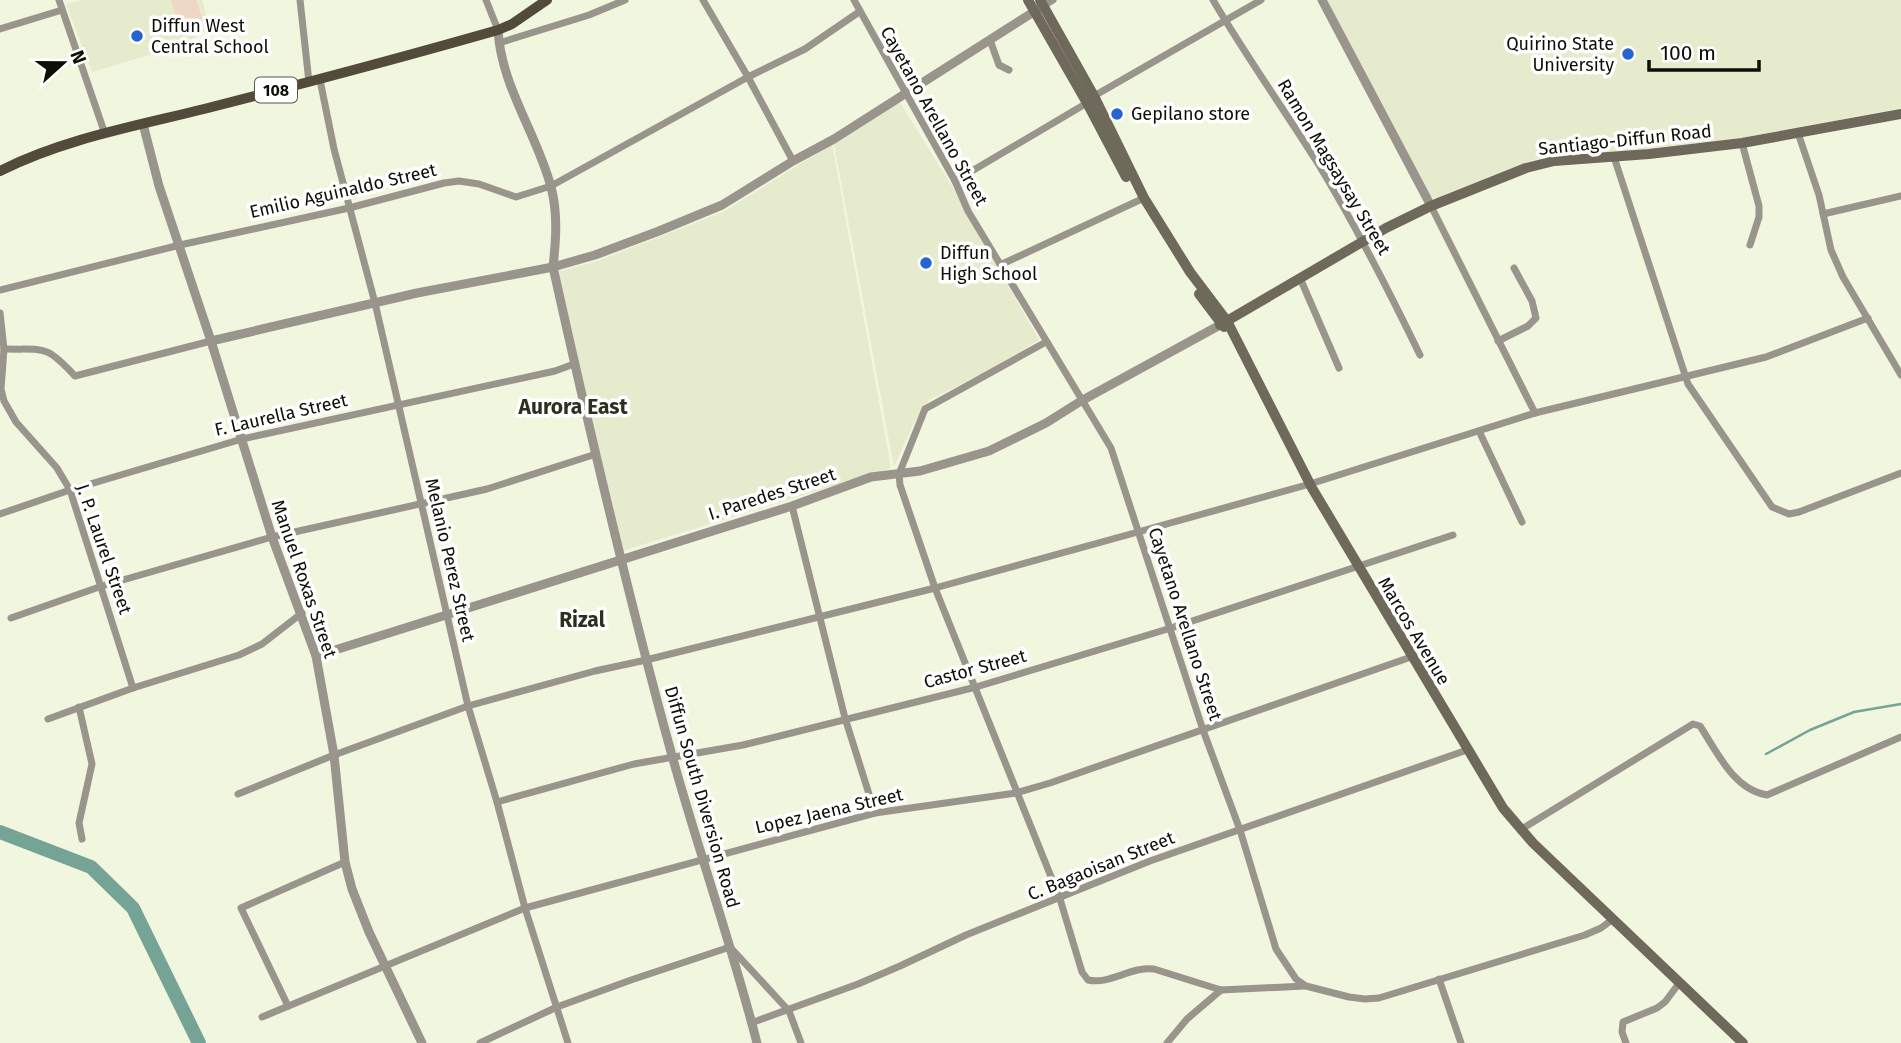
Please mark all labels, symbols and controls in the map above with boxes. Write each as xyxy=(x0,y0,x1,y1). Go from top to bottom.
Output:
place label: Diffun West Central School xyxy=(151,15,269,58)
street label: Cayetano Arellano Street xyxy=(876,23,993,210)
north arrow xyxy=(28,28,98,98)
marker: Diffun West Central School xyxy=(129,28,145,44)
scale bar xyxy=(1649,28,1759,72)
place label: Quirino State University xyxy=(1506,33,1614,76)
text: 100 m xyxy=(1660,40,1716,66)
marker: Quirino State University xyxy=(1620,46,1636,62)
text: N xyxy=(65,47,91,67)
street label: Ramon Magsaysay Street xyxy=(1273,75,1396,259)
road number: 108 xyxy=(255,78,297,102)
place label: Gepilano store xyxy=(1131,103,1250,125)
marker: Gepilano store xyxy=(1109,106,1125,122)
street label: Santiago-Diffun Road xyxy=(1537,120,1713,160)
street label: Emilio Aguinaldo Street xyxy=(248,159,439,223)
place label: Diffun High School xyxy=(940,242,1037,285)
marker: Diffun High School xyxy=(918,255,934,271)
street label: F. Laurella Street xyxy=(212,389,350,441)
district label: Aurora East xyxy=(518,394,628,420)
street label: I. Paredes Street xyxy=(706,463,839,525)
street label: Melanio Perez Street xyxy=(420,476,480,644)
street label: J. P. Laurel Street xyxy=(71,481,137,617)
street label: Manuel Roxas Street xyxy=(267,497,342,661)
street label: Cayetano Arellano Street xyxy=(1143,525,1227,724)
street label: Marcos Avenue xyxy=(1373,573,1455,689)
district label: Rizal xyxy=(559,607,606,633)
street label: Castor Street xyxy=(921,645,1029,693)
street label: Diffun South Diversion Road xyxy=(660,683,744,911)
street label: Lopez Jaena Street xyxy=(753,783,906,839)
street label: C. Bagaoisan Street xyxy=(1024,826,1178,905)

